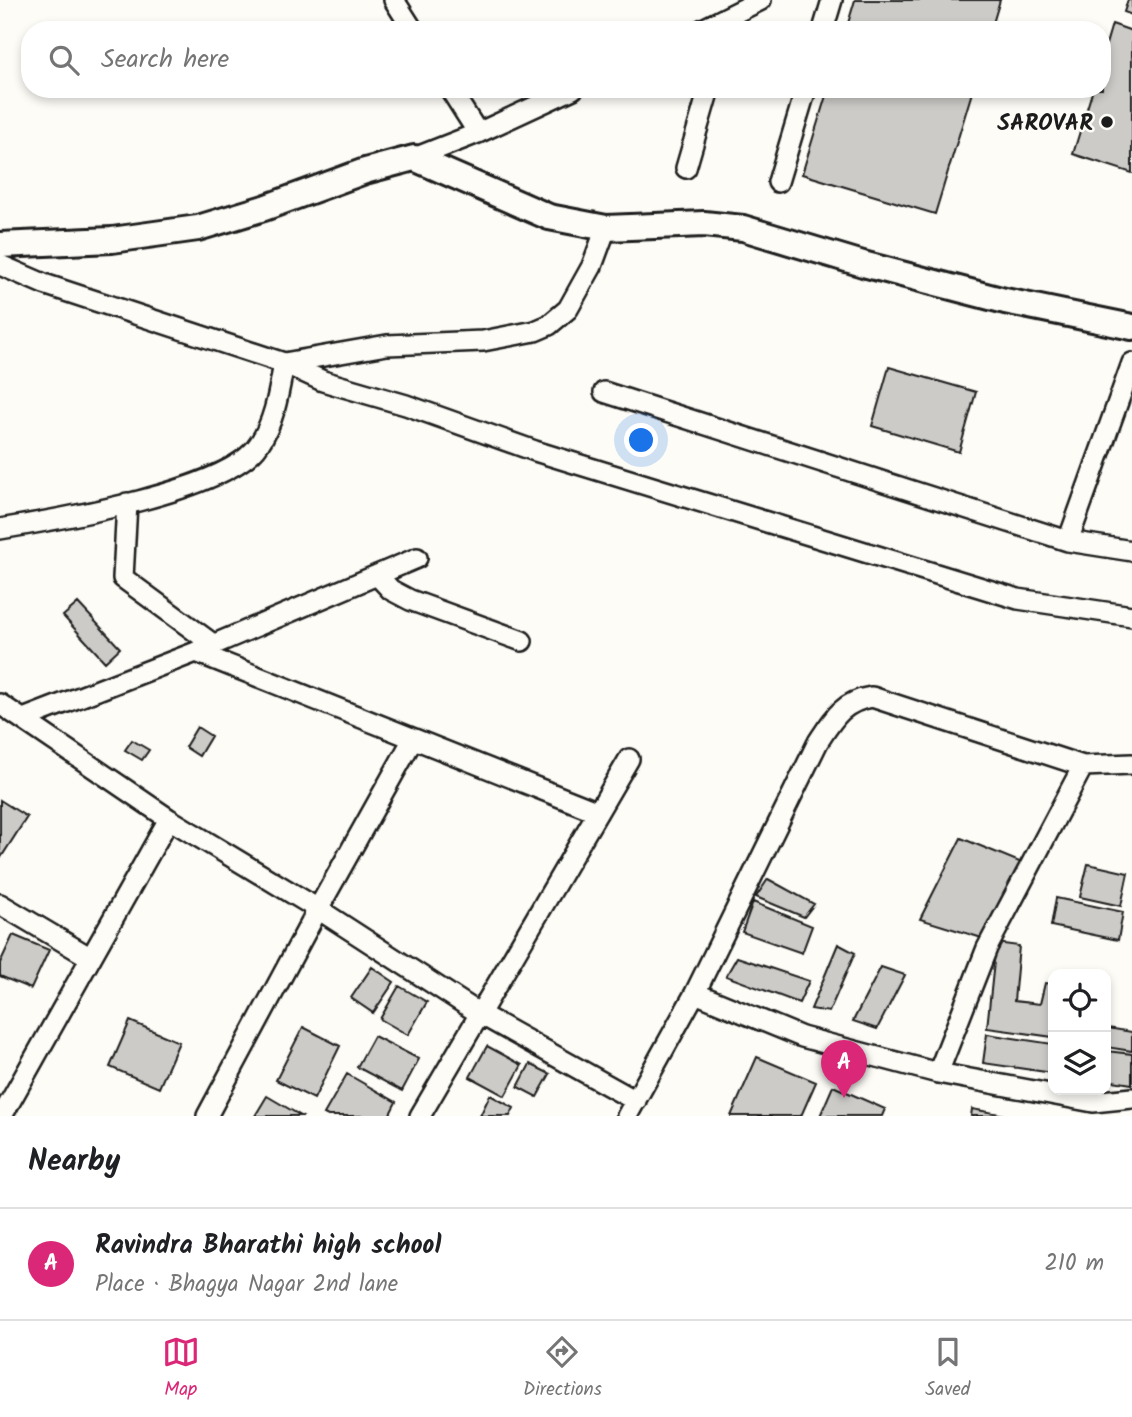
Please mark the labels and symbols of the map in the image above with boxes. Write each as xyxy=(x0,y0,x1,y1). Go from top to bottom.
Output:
place label: SAROVAR xyxy=(997,106,1093,142)
marker: SAROVAR xyxy=(1099,114,1115,130)
your location xyxy=(624,423,658,457)
pin: A xyxy=(821,1040,867,1098)

